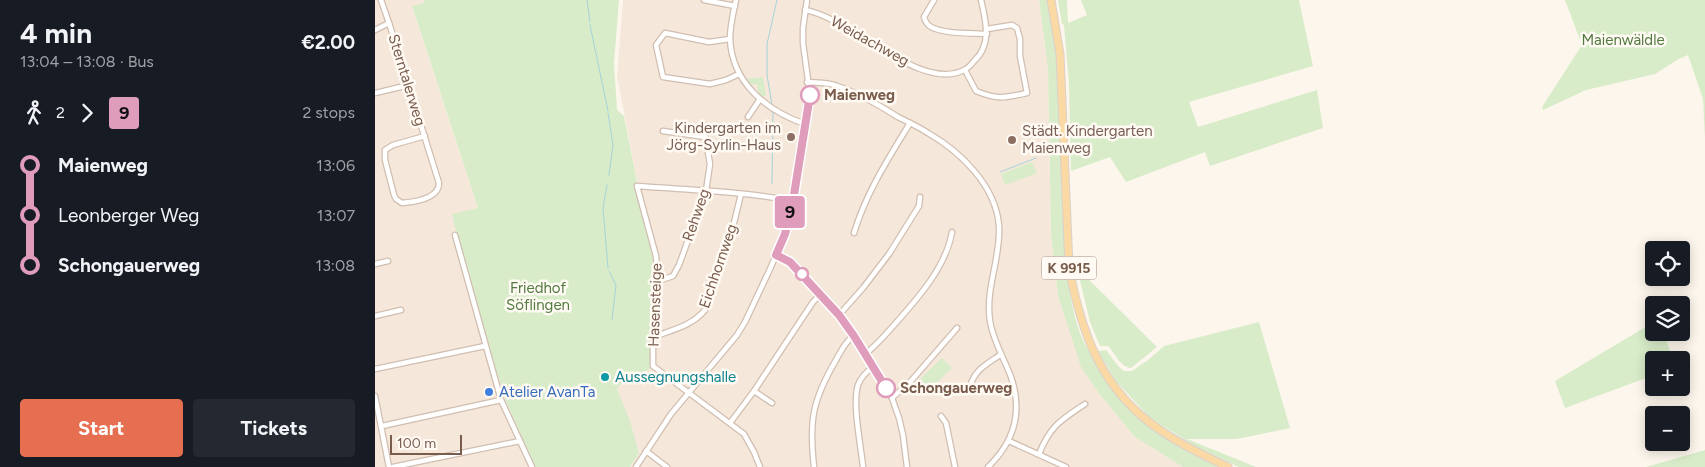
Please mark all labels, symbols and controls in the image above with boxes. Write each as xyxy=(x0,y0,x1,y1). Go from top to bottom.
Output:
street label: Weidachweg xyxy=(828,12,912,70)
text: 4 min xyxy=(20,16,92,50)
text: €2.00 xyxy=(301,31,355,54)
park label: Maienwäldle xyxy=(1581,31,1665,49)
street label: Sterntalerweg xyxy=(385,32,429,128)
text: 13:04 – 13:08 · Bus xyxy=(20,52,154,71)
marker: Maienweg xyxy=(800,85,820,105)
place label: Maienweg xyxy=(824,86,895,104)
icon: walk xyxy=(20,99,48,127)
icon: forward xyxy=(73,99,101,127)
text: 9 xyxy=(119,102,129,124)
text: 2 xyxy=(56,103,65,122)
text: 2 stops xyxy=(302,103,355,122)
place label: Kindergarten im Jörg-Syrlin-Haus xyxy=(667,119,781,154)
place label: Städt. Kindergarten Maienweg xyxy=(1022,122,1153,157)
marker: Kindergarten im Jörg-Syrlin-Haus xyxy=(785,131,797,143)
marker: Städt. Kindergarten Maienweg xyxy=(1006,134,1018,146)
text: Maienweg xyxy=(58,154,148,177)
text: 13:06 xyxy=(316,156,355,175)
street label: Rehweg xyxy=(679,186,713,244)
line badge: 9 xyxy=(774,196,806,228)
text: 9 xyxy=(785,201,795,223)
text: Leonberger Weg xyxy=(58,204,199,227)
text: 13:07 xyxy=(317,206,355,225)
street label: Eichhornweg xyxy=(695,222,741,310)
map controls xyxy=(1645,241,1690,451)
button: locate xyxy=(1645,241,1690,286)
text: Schongauerweg xyxy=(58,254,200,277)
text: 13:08 xyxy=(316,256,355,275)
road number: K 9915 xyxy=(1041,256,1097,280)
street label: Hasensteige xyxy=(645,263,665,347)
unlabelled marker xyxy=(795,267,809,281)
park label: Friedhof Söflingen xyxy=(506,279,570,314)
button: layers xyxy=(1645,296,1690,341)
button: + xyxy=(1645,351,1690,396)
place label: Aussegnungshalle xyxy=(615,368,736,386)
marker: Aussegnungshalle xyxy=(599,371,611,383)
marker: Schongauerweg xyxy=(876,378,896,398)
place label: Schongauerweg xyxy=(900,379,1012,397)
place label: Atelier AvanTa xyxy=(499,383,595,401)
marker: Atelier AvanTa xyxy=(483,386,495,398)
button: Start xyxy=(20,399,183,457)
button: Tickets xyxy=(193,399,355,457)
button: − xyxy=(1645,406,1690,451)
scale bar xyxy=(390,432,463,455)
text: 100 m xyxy=(397,435,436,452)

